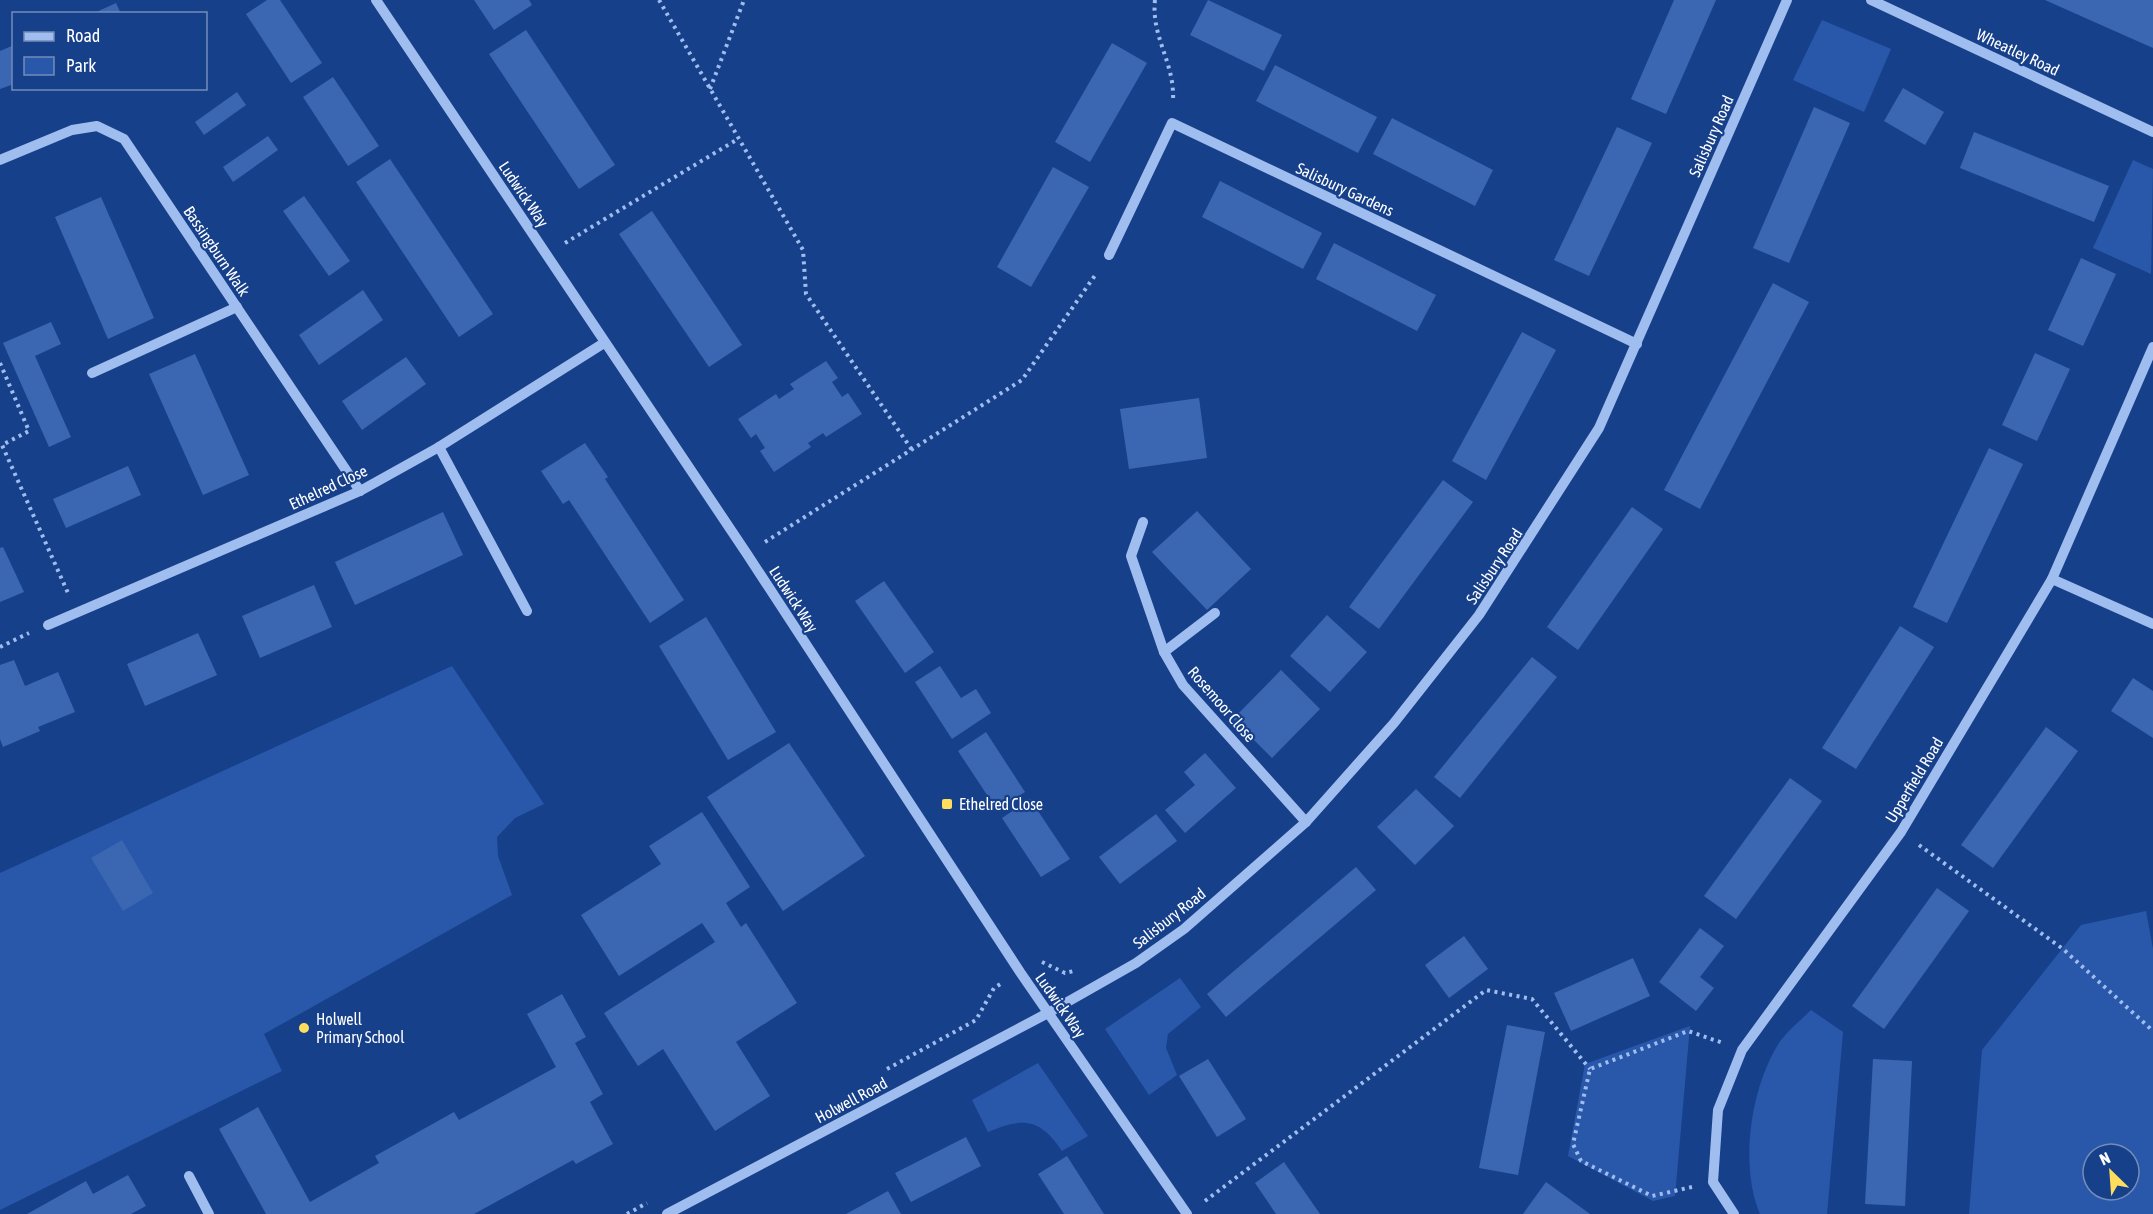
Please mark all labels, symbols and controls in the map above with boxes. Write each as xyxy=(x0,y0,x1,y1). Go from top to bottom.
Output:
legend xyxy=(12,12,207,90)
text: Road xyxy=(66,25,100,46)
street label: Wheatley Road xyxy=(1973,25,2062,80)
text: Park xyxy=(66,55,96,76)
street label: Salisbury Road xyxy=(1685,93,1738,180)
street label: Ludwick Way xyxy=(495,158,553,231)
street label: Salisbury Gardens xyxy=(1293,159,1397,220)
street label: Bassingburn Walk xyxy=(180,203,254,300)
street label: Ethelred Close xyxy=(286,461,370,513)
street label: Salisbury Road xyxy=(1462,525,1527,608)
street label: Ludwick Way xyxy=(765,563,822,636)
street label: Rosemoor Close xyxy=(1184,663,1260,745)
street label: Upperfield Road xyxy=(1882,734,1947,826)
place label: Ethelred Close xyxy=(959,795,1043,813)
marker: Ethelred Close xyxy=(940,797,954,811)
street label: Salisbury Road xyxy=(1129,884,1209,953)
street label: Ludwick Way xyxy=(1031,969,1090,1042)
place label: Holwell Primary School xyxy=(316,1010,405,1047)
marker: Holwell Primary School xyxy=(297,1021,311,1035)
street label: Holwell Road xyxy=(812,1074,890,1126)
north arrow xyxy=(2081,1142,2141,1202)
text: N xyxy=(2097,1148,2113,1169)

